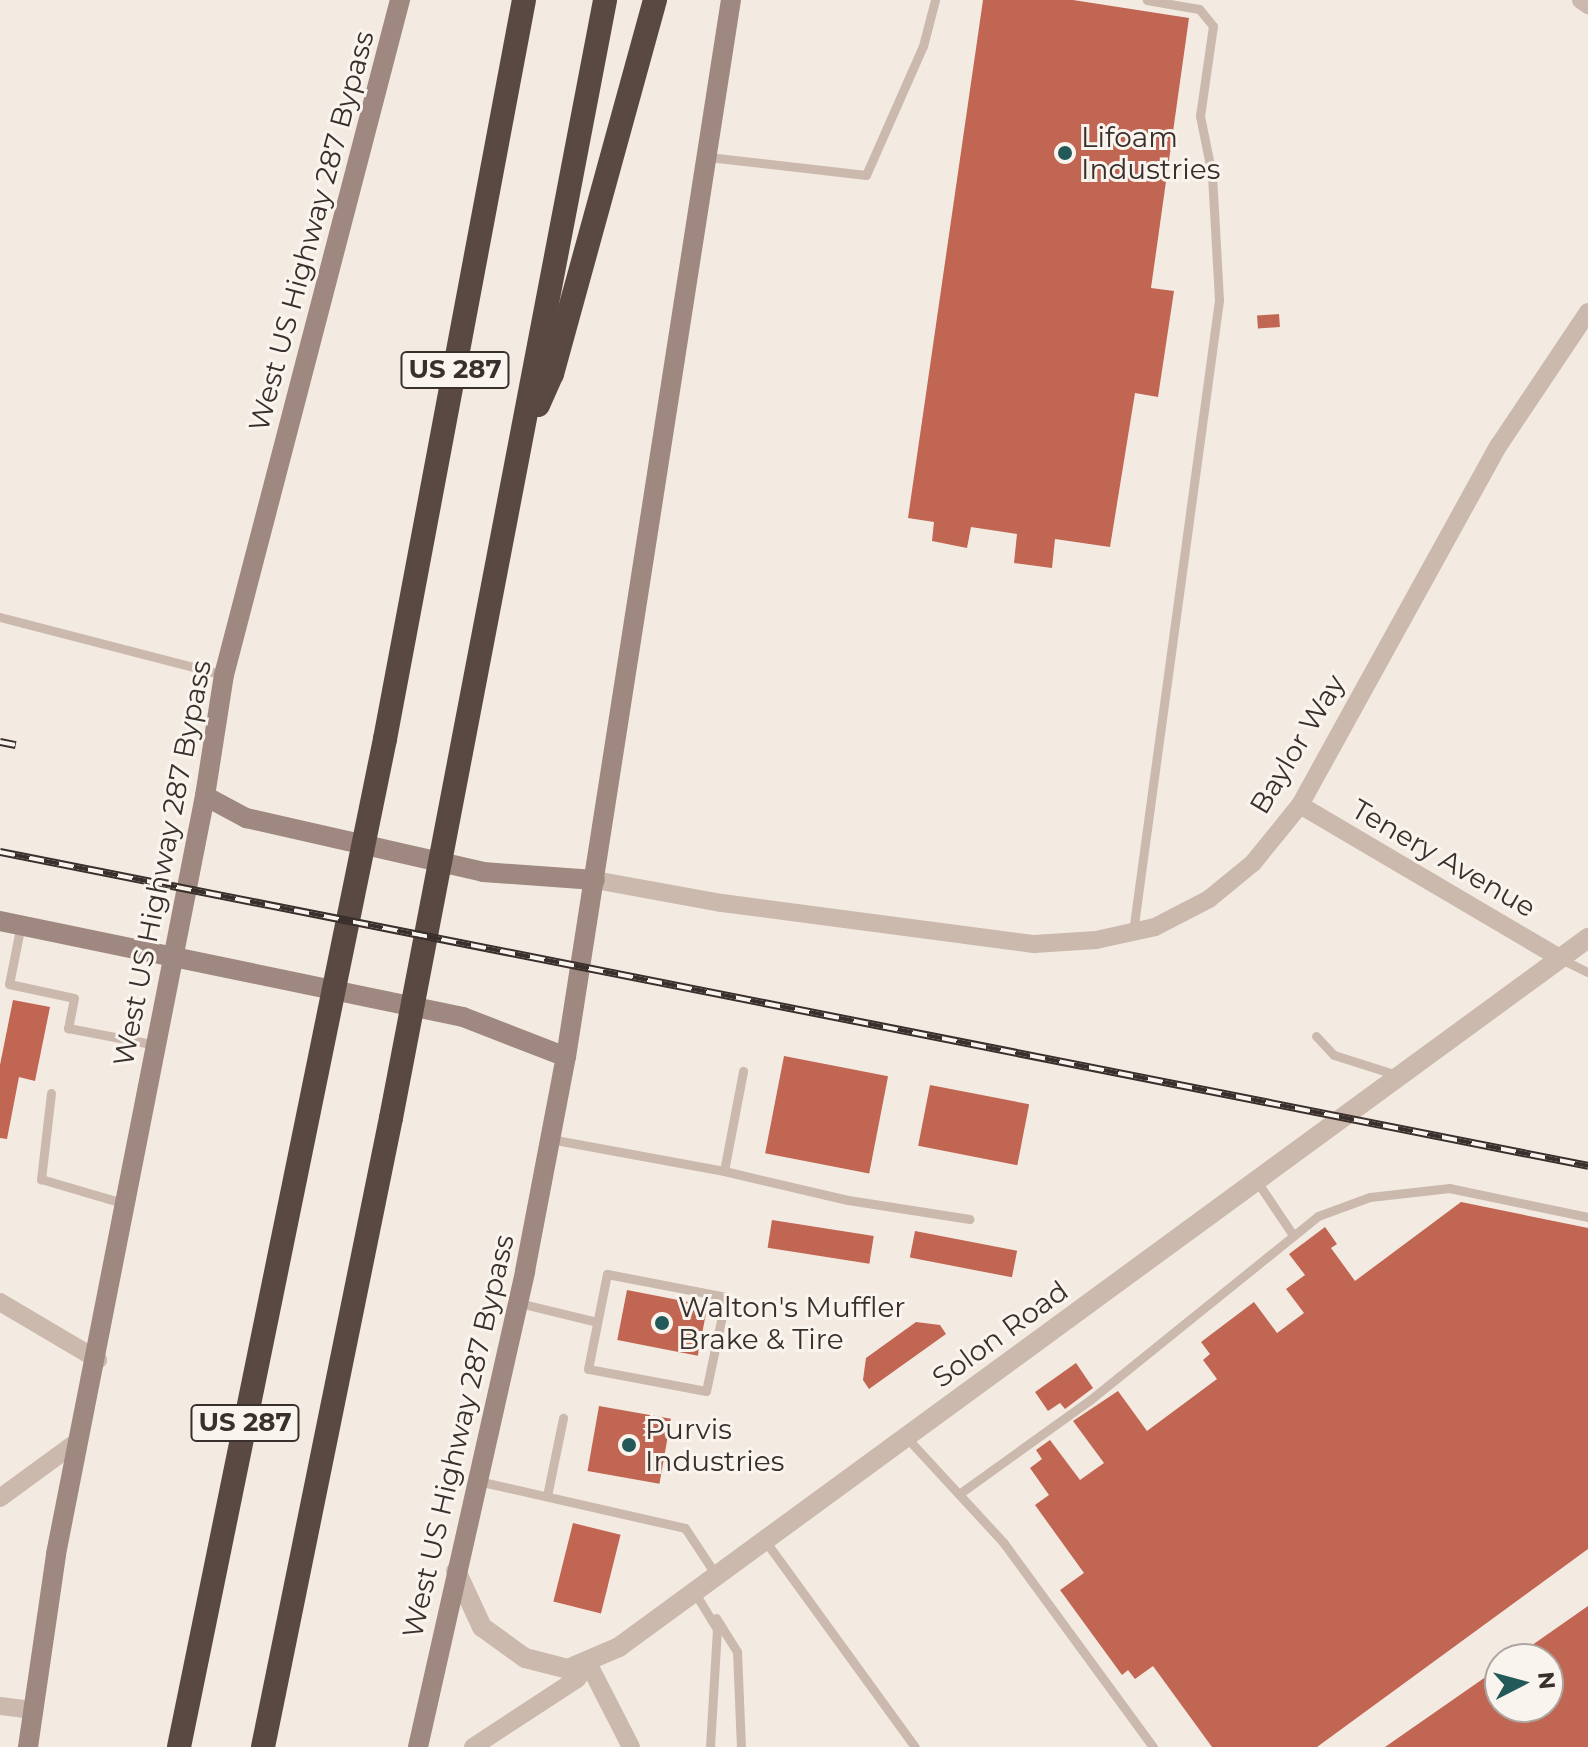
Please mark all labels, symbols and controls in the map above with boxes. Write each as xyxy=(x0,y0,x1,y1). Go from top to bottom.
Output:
street label: West US Highway 287 Bypass xyxy=(241,27,381,435)
place label: Lifoam Industries xyxy=(1081,120,1220,186)
marker: Lifoam Industries xyxy=(1056,144,1074,162)
road number: US 287 xyxy=(399,348,511,392)
street label: West US Highway 287 Bypass xyxy=(106,657,218,1069)
street label: Baylor Way xyxy=(1242,668,1352,820)
street label: Tenery Avenue xyxy=(1346,792,1542,924)
street label: West US Highway 287 Bypass xyxy=(395,1231,521,1641)
street label: Solon Road xyxy=(926,1274,1074,1394)
place label: Walton's Muffler Brake & Tire xyxy=(678,1290,906,1356)
marker: Walton's Muffler Brake & Tire xyxy=(653,1314,671,1332)
road number: US 287 xyxy=(189,1401,301,1445)
place label: Purvis Industries xyxy=(645,1412,784,1478)
marker: Purvis Industries xyxy=(620,1436,638,1454)
north arrow xyxy=(1484,1643,1564,1723)
text: N xyxy=(1532,1670,1561,1691)

